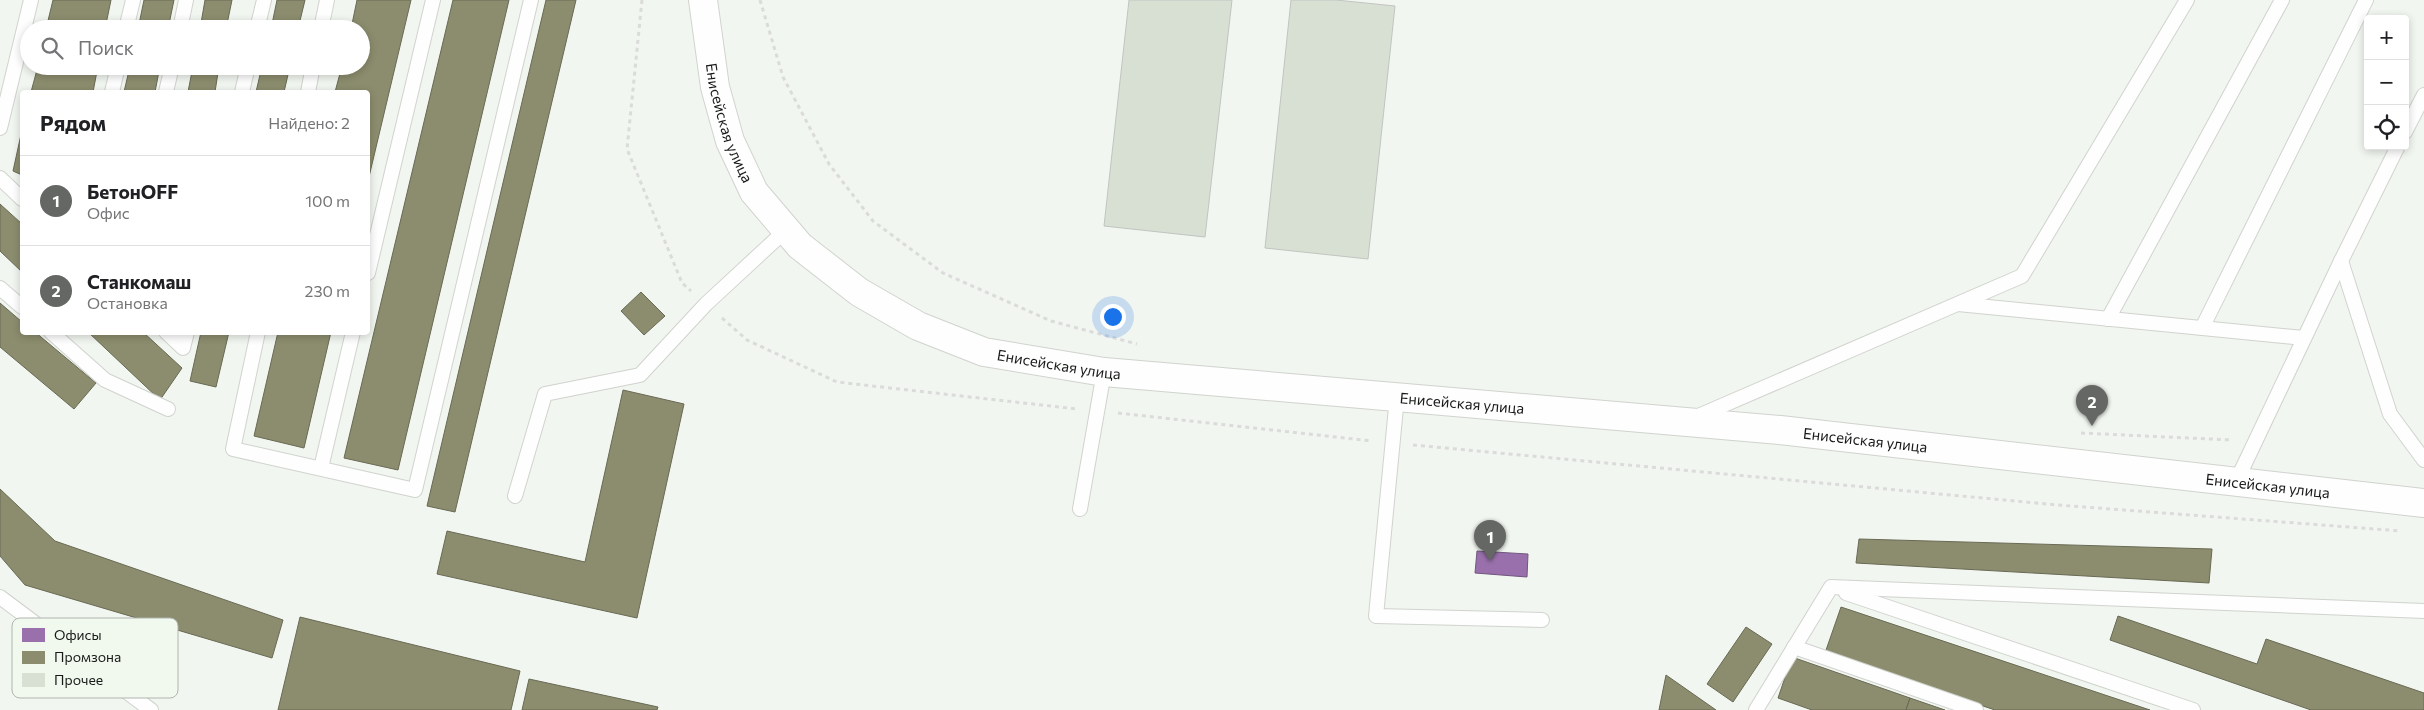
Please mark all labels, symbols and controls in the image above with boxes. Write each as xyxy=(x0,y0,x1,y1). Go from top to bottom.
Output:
map controls xyxy=(2364,15,2409,150)
button: + xyxy=(2364,15,2409,60)
search box xyxy=(20,20,370,75)
icon: search xyxy=(38,34,66,62)
text: Поиск xyxy=(78,36,134,59)
button: − xyxy=(2364,60,2409,105)
street label: Енисейская улица xyxy=(703,62,757,185)
button: locate xyxy=(2364,105,2409,150)
text: Рядом xyxy=(40,110,106,135)
text: Найдено: 2 xyxy=(268,113,350,132)
text: БетонOFF xyxy=(87,180,178,203)
text: 1 xyxy=(52,191,60,210)
text: 100 m xyxy=(305,191,350,210)
text: Офис xyxy=(87,203,130,222)
text: Станкомаш xyxy=(87,270,191,293)
text: 2 xyxy=(51,281,61,300)
text: 230 m xyxy=(305,281,350,300)
text: Остановка xyxy=(87,293,168,312)
your location xyxy=(1100,304,1126,330)
street label: Енисейская улица xyxy=(996,345,1122,382)
pin: 2 xyxy=(2076,385,2108,426)
street label: Енисейская улица xyxy=(1399,388,1525,417)
street label: Енисейская улица xyxy=(1802,424,1928,456)
street label: Енисейская улица xyxy=(2205,469,2331,501)
pin: 1 xyxy=(1474,520,1506,561)
legend xyxy=(12,618,178,698)
text: Офисы xyxy=(54,626,102,643)
text: Промзона xyxy=(54,648,121,665)
text: Прочее xyxy=(54,671,103,688)

